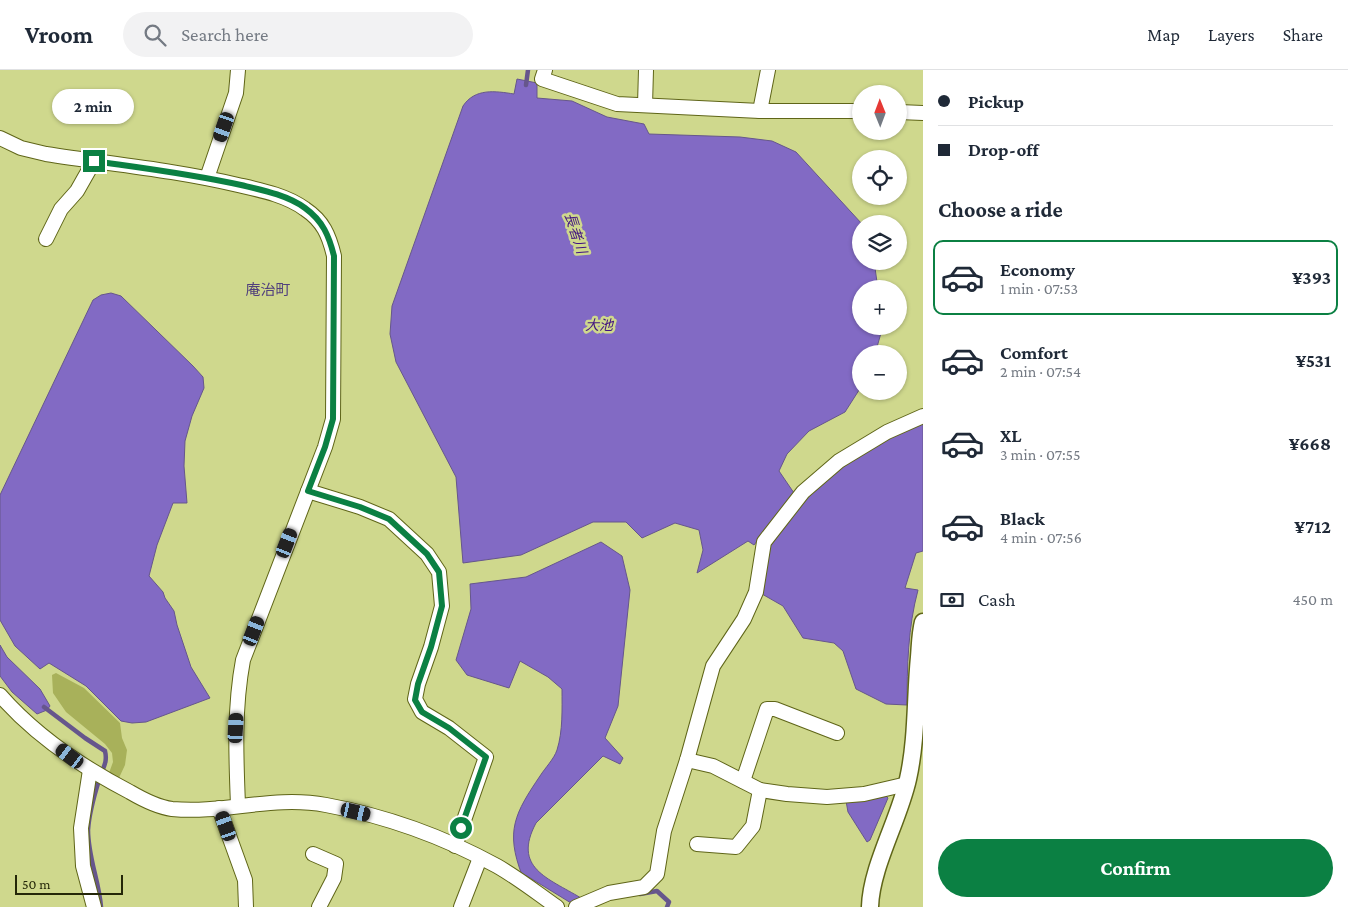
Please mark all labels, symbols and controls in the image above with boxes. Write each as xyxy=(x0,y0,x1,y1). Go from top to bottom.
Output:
search box xyxy=(123,12,473,57)
text: Vroom xyxy=(25,21,93,48)
icon: search xyxy=(141,21,169,49)
text: Search here xyxy=(181,24,268,45)
text: Map xyxy=(1147,25,1180,45)
text: Layers xyxy=(1208,25,1255,45)
text: Share xyxy=(1283,25,1323,45)
north arrow xyxy=(852,85,908,140)
map controls xyxy=(852,85,907,400)
callout: 2 min xyxy=(53,88,135,124)
text: Pickup xyxy=(968,91,1024,112)
text: 2 min xyxy=(74,98,112,115)
car xyxy=(212,110,235,144)
text: Drop-off xyxy=(968,139,1039,160)
route end xyxy=(83,150,105,172)
button: locate xyxy=(852,150,907,205)
text: Choose a ride xyxy=(938,197,1063,222)
water label: 長者川 xyxy=(562,211,591,257)
button: layers xyxy=(852,215,907,270)
icon: car xyxy=(940,255,985,300)
text: Economy xyxy=(1000,259,1075,280)
text: ¥393 xyxy=(1292,267,1331,288)
button: + xyxy=(852,280,907,335)
text: 1 min · 07:53 xyxy=(1000,280,1078,297)
district label: 庵治町 xyxy=(245,282,291,298)
water label: 大池 xyxy=(585,317,615,333)
icon: car xyxy=(940,338,985,383)
text: Comfort xyxy=(1000,342,1068,363)
button: − xyxy=(852,345,907,400)
text: ¥531 xyxy=(1295,350,1331,371)
text: 2 min · 07:54 xyxy=(1000,363,1081,380)
icon: car xyxy=(940,421,985,466)
text: XL xyxy=(1000,425,1022,446)
text: ¥668 xyxy=(1289,433,1331,454)
text: 3 min · 07:55 xyxy=(1000,446,1080,463)
icon: car xyxy=(940,504,985,549)
text: Black xyxy=(1000,508,1045,529)
text: ¥712 xyxy=(1294,516,1331,537)
car xyxy=(274,526,299,560)
text: 4 min · 07:56 xyxy=(1000,529,1082,546)
icon: cash xyxy=(938,586,966,614)
text: Cash xyxy=(978,589,1016,610)
text: 450 m xyxy=(1292,591,1333,608)
car xyxy=(241,614,266,648)
car xyxy=(227,713,244,743)
car xyxy=(53,741,86,771)
car xyxy=(339,801,372,823)
car xyxy=(214,809,237,843)
route start xyxy=(450,817,472,839)
button: Confirm xyxy=(938,839,1333,897)
scale bar xyxy=(15,872,122,895)
text: 50 m xyxy=(22,876,50,892)

